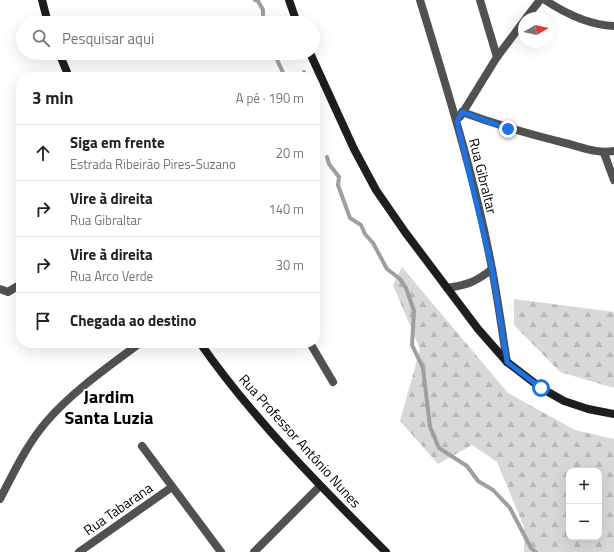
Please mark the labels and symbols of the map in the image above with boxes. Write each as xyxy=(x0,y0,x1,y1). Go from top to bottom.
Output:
north arrow xyxy=(518,12,554,48)
route end xyxy=(499,120,517,138)
street label: Rua Gibraltar xyxy=(464,136,503,216)
street label: Rua Professor Antônio Nunes xyxy=(234,369,366,512)
route start xyxy=(532,379,550,397)
district label: Jardim Santa Luzia xyxy=(64,383,154,431)
street label: Rua Tabarana xyxy=(79,477,157,540)

